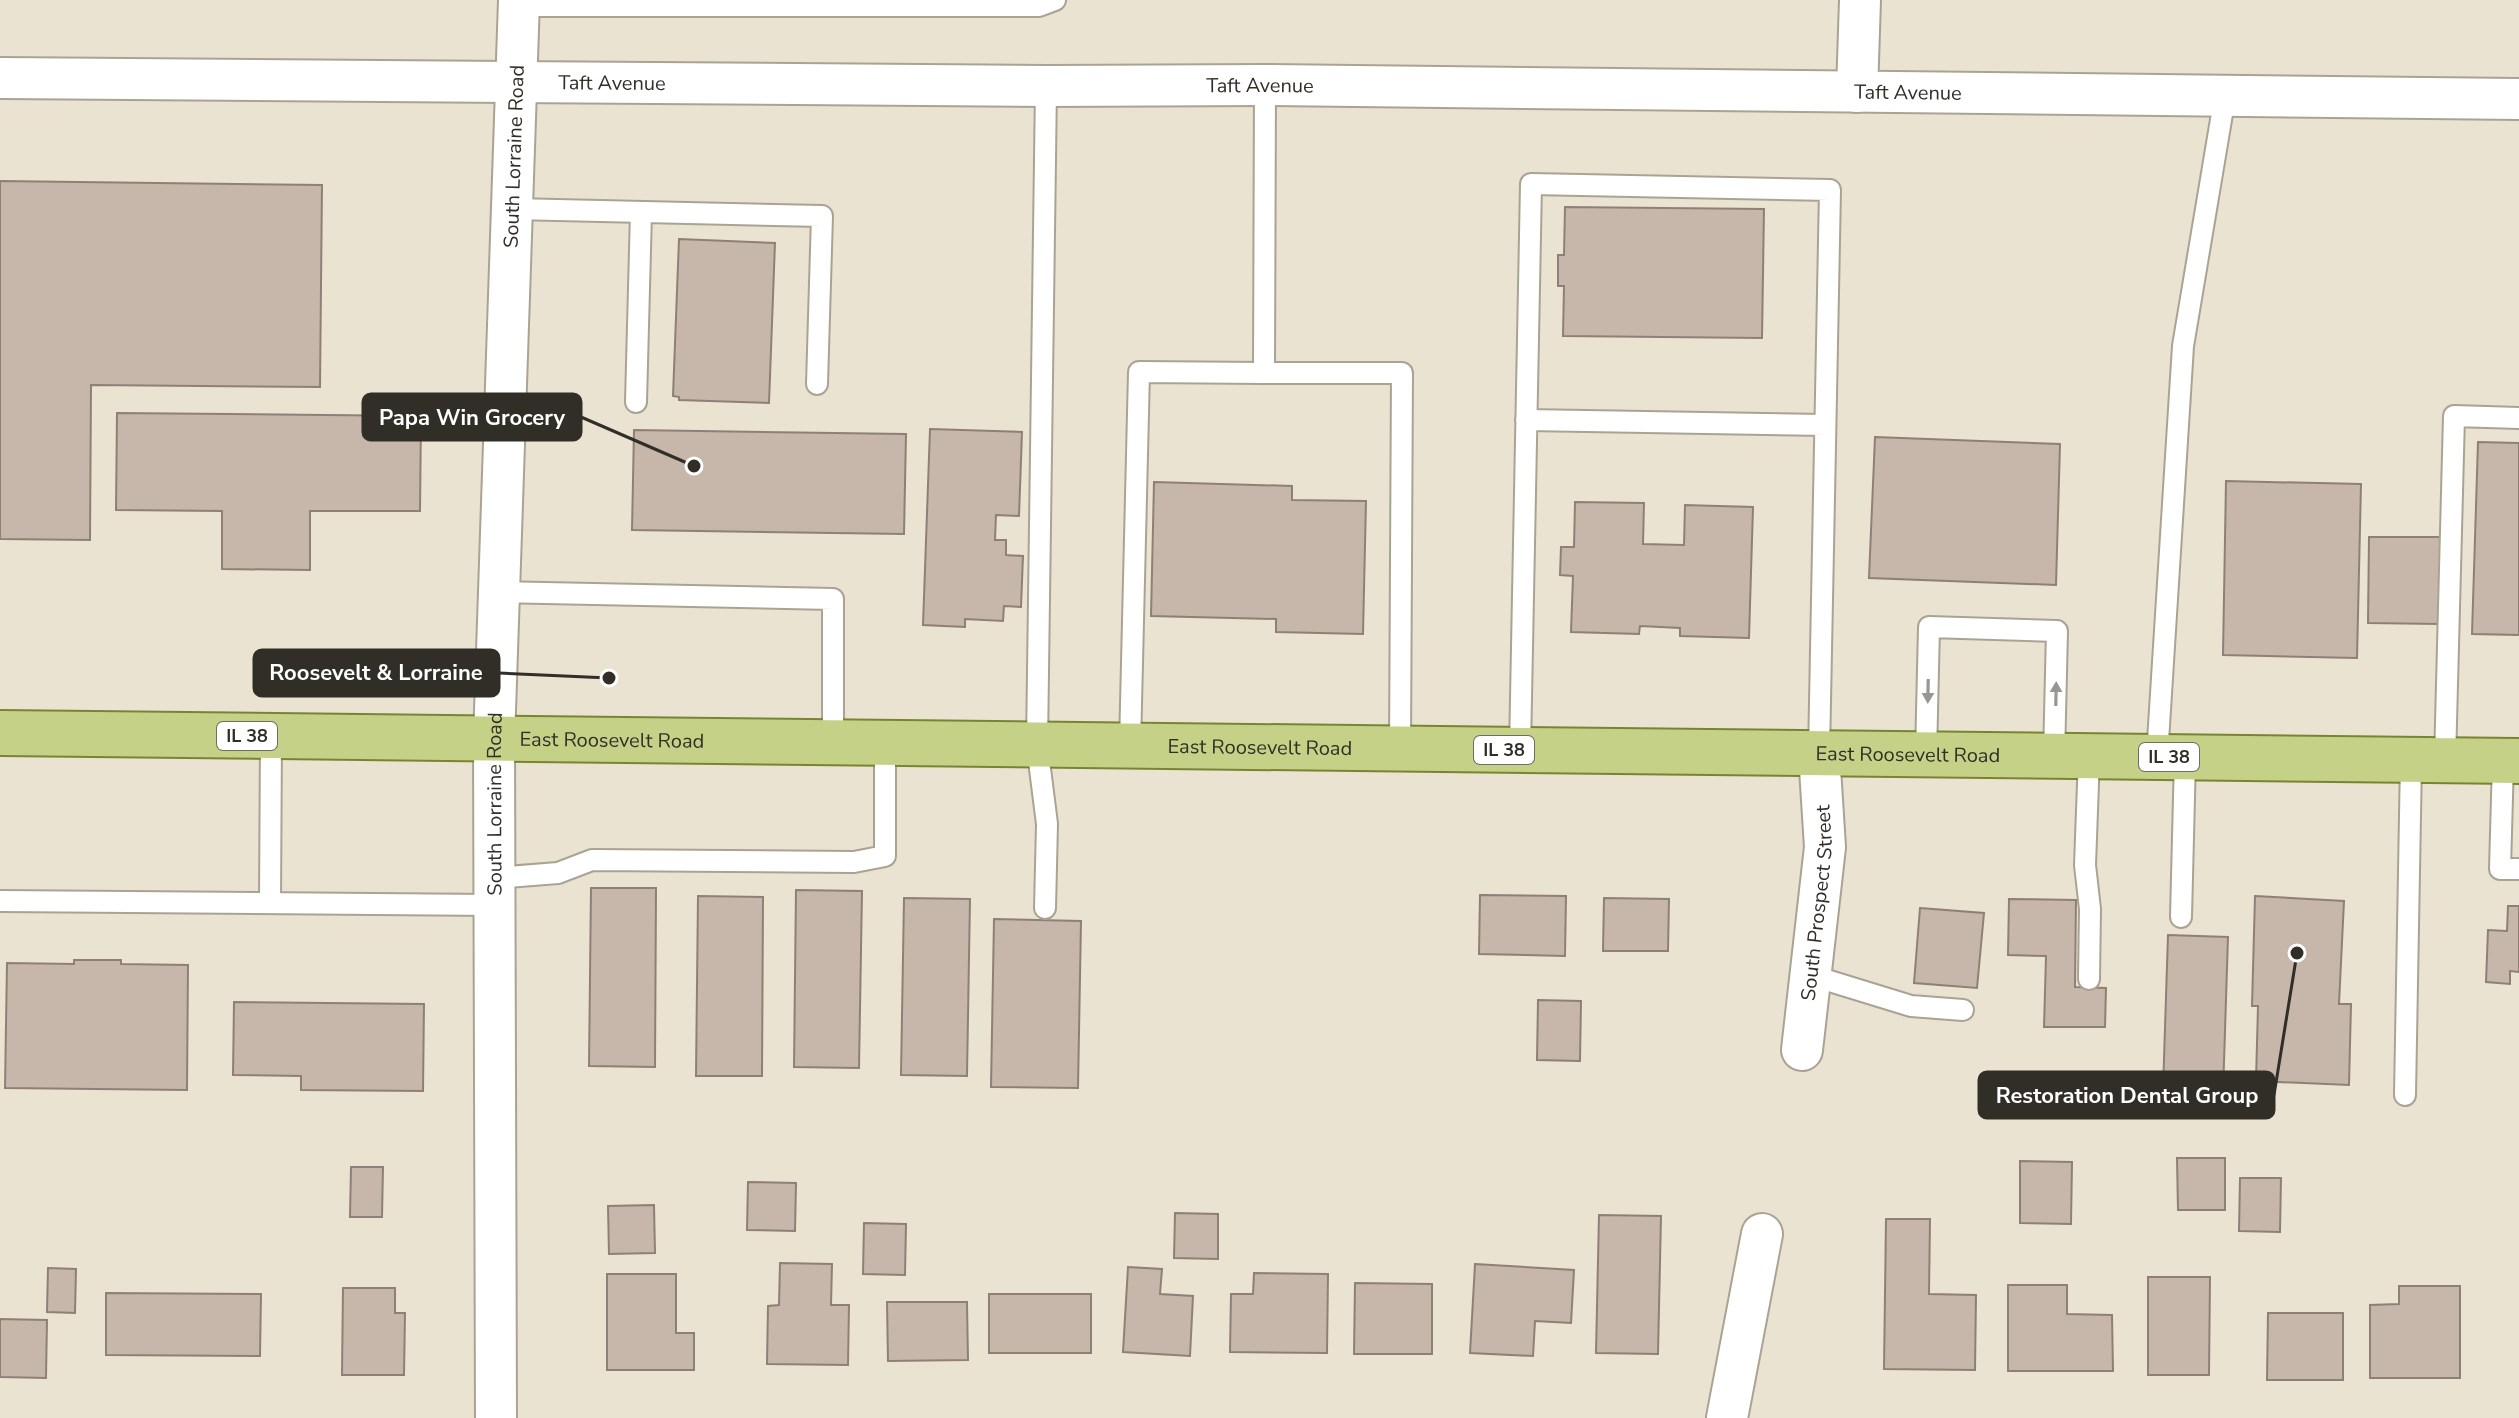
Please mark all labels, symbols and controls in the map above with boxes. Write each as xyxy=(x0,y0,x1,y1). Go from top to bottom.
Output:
street label: South Lorraine Road xyxy=(498,64,531,248)
street label: Taft Avenue xyxy=(558,69,666,97)
street label: Taft Avenue xyxy=(1206,72,1314,100)
street label: Taft Avenue xyxy=(1854,79,1962,107)
callout: Papa Win Grocery xyxy=(363,394,581,440)
text: Papa Win Grocery xyxy=(379,403,566,433)
callout: Roosevelt & Lorraine xyxy=(254,650,499,696)
text: Roosevelt & Lorraine xyxy=(269,658,483,688)
one-way arrow xyxy=(1921,679,1934,704)
one-way arrow xyxy=(2049,681,2062,706)
street label: South Lorraine Road xyxy=(481,712,509,896)
road number: IL 38 xyxy=(217,722,277,750)
street label: East Roosevelt Road xyxy=(520,726,704,755)
street label: East Roosevelt Road xyxy=(1167,733,1352,762)
road number: IL 38 xyxy=(1474,736,1534,764)
street label: East Roosevelt Road xyxy=(1815,740,2000,769)
road number: IL 38 xyxy=(2139,743,2199,771)
street label: South Prospect Street xyxy=(1795,803,1839,1002)
callout: Restoration Dental Group xyxy=(1979,1072,2274,1118)
text: Restoration Dental Group xyxy=(1996,1081,2258,1111)

